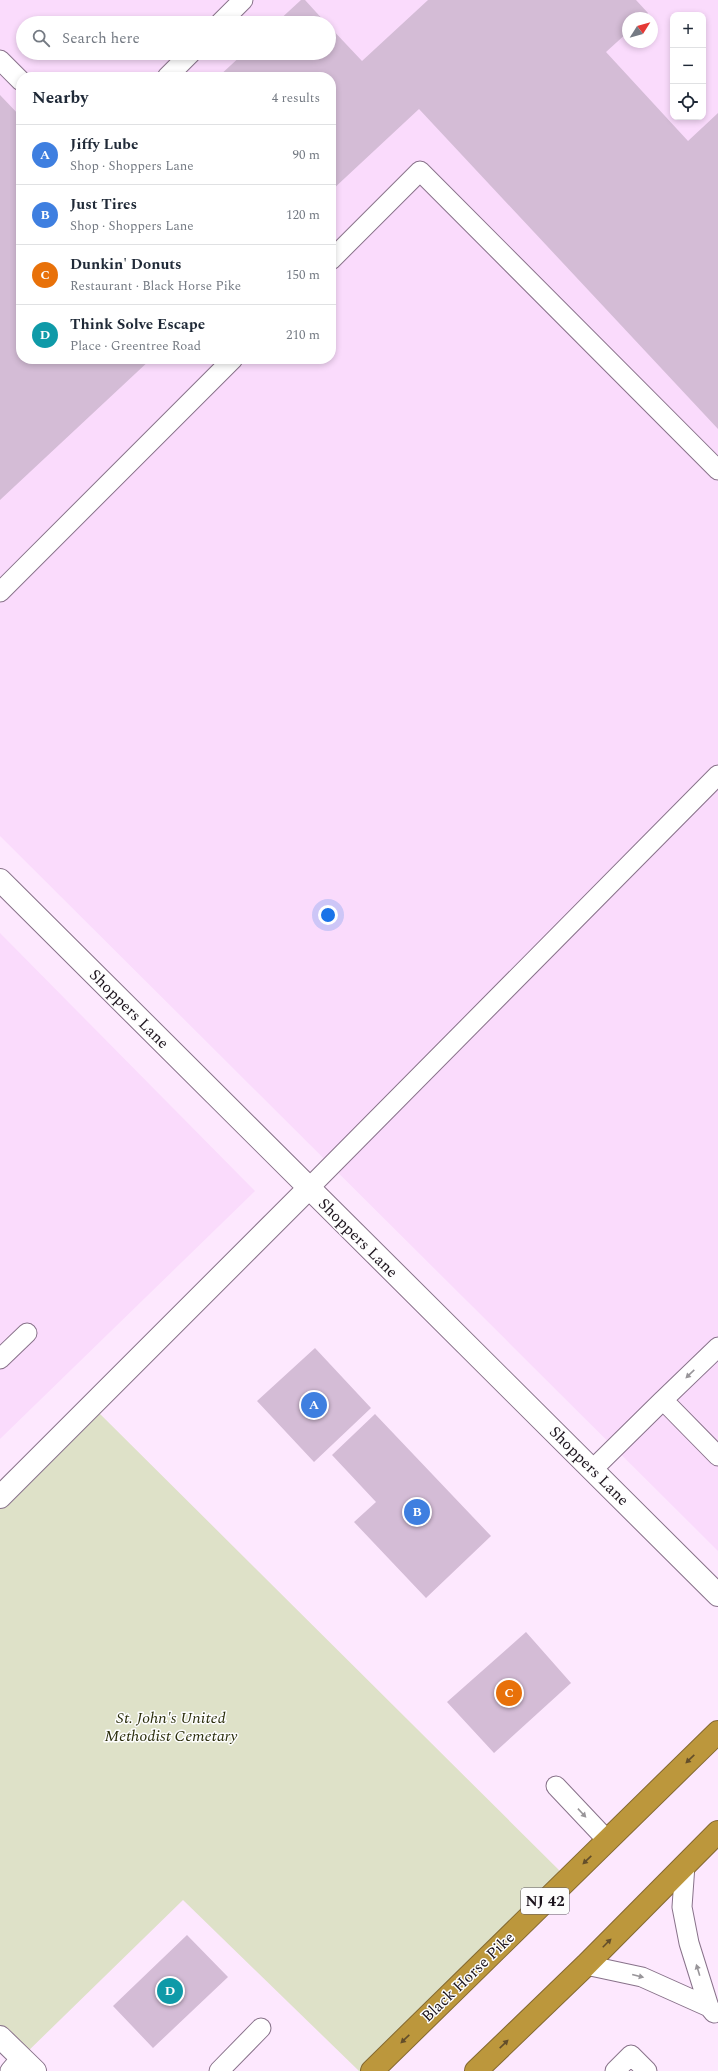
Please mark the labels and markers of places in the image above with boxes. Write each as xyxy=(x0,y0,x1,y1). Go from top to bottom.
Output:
pin: A xyxy=(301,1390,327,1420)
pin: B xyxy=(404,1497,430,1527)
pin: C xyxy=(496,1678,522,1708)
pin: D xyxy=(157,1976,183,2006)

